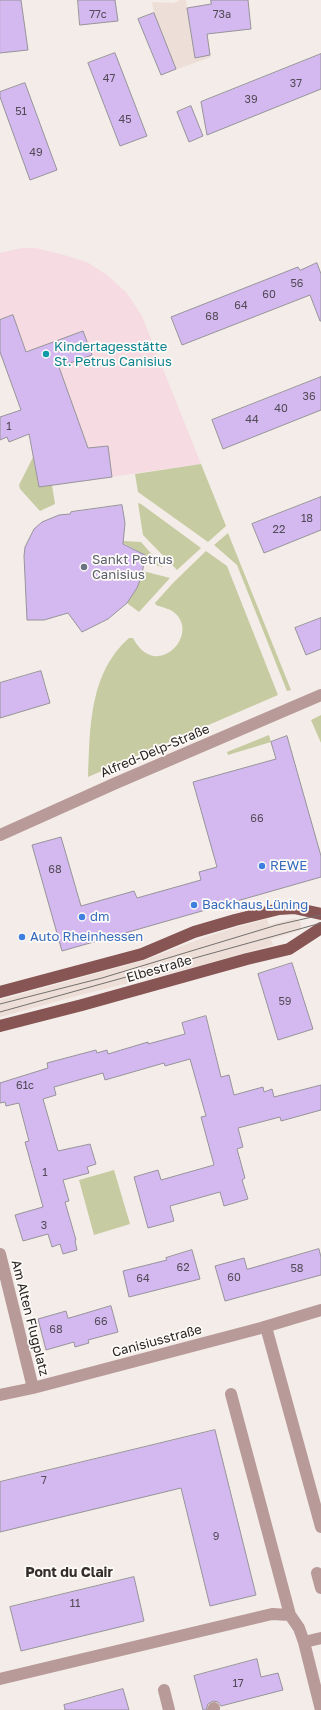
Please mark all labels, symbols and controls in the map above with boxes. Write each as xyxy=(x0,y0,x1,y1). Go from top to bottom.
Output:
house number: 77c xyxy=(89,8,107,22)
house number: 73a xyxy=(213,8,231,22)
house number: 47 xyxy=(103,72,115,86)
house number: 37 xyxy=(290,77,302,91)
house number: 39 xyxy=(244,93,258,107)
house number: 51 xyxy=(15,105,27,119)
house number: 45 xyxy=(118,113,132,127)
house number: 49 xyxy=(29,146,43,160)
house number: 56 xyxy=(290,277,304,291)
house number: 60 xyxy=(262,288,276,302)
house number: 64 xyxy=(234,299,248,313)
house number: 68 xyxy=(205,310,219,324)
place label: Kindertagesstätte St. Petrus Canisius xyxy=(54,339,172,370)
marker: Kindertagesstätte St. Petrus Canisius xyxy=(41,349,51,359)
house number: 36 xyxy=(302,390,316,404)
house number: 40 xyxy=(274,402,288,416)
house number: 44 xyxy=(245,413,259,427)
house number: 1 xyxy=(6,420,12,434)
house number: 18 xyxy=(301,512,313,526)
house number: 22 xyxy=(273,523,285,537)
place label: Sankt Petrus Canisius xyxy=(92,552,173,583)
marker: Sankt Petrus Canisius xyxy=(79,562,89,572)
street label: Alfred-Delp-Straße xyxy=(98,721,212,781)
house number: 66 xyxy=(250,812,264,826)
place label: REWE xyxy=(270,858,307,874)
marker: REWE xyxy=(257,861,267,871)
house number: 68 xyxy=(48,863,62,877)
place label: Backhaus Lüning xyxy=(202,897,308,913)
marker: Backhaus Lüning xyxy=(189,900,199,910)
place label: dm xyxy=(90,909,109,925)
marker: dm xyxy=(77,912,87,922)
place label: Auto Rheinhessen xyxy=(30,929,143,945)
marker: Auto Rheinhessen xyxy=(17,932,27,942)
street label: Elbestraße xyxy=(125,952,193,986)
house number: 59 xyxy=(278,995,292,1009)
house number: 61c xyxy=(16,1079,34,1093)
house number: 1 xyxy=(42,1166,48,1180)
house number: 3 xyxy=(41,1219,47,1233)
street label: Am Alten Flugplatz xyxy=(8,1258,52,1378)
house number: 62 xyxy=(176,1261,190,1275)
house number: 58 xyxy=(290,1262,304,1276)
house number: 60 xyxy=(227,1271,241,1285)
house number: 64 xyxy=(136,1272,150,1286)
house number: 66 xyxy=(94,1315,108,1329)
street label: Canisiusstraße xyxy=(110,1322,204,1360)
house number: 68 xyxy=(49,1323,63,1337)
house number: 7 xyxy=(41,1474,47,1488)
house number: 9 xyxy=(213,1530,219,1544)
district label: Pont du Clair xyxy=(25,1565,113,1581)
house number: 11 xyxy=(70,1597,80,1611)
house number: 17 xyxy=(232,1677,244,1691)

